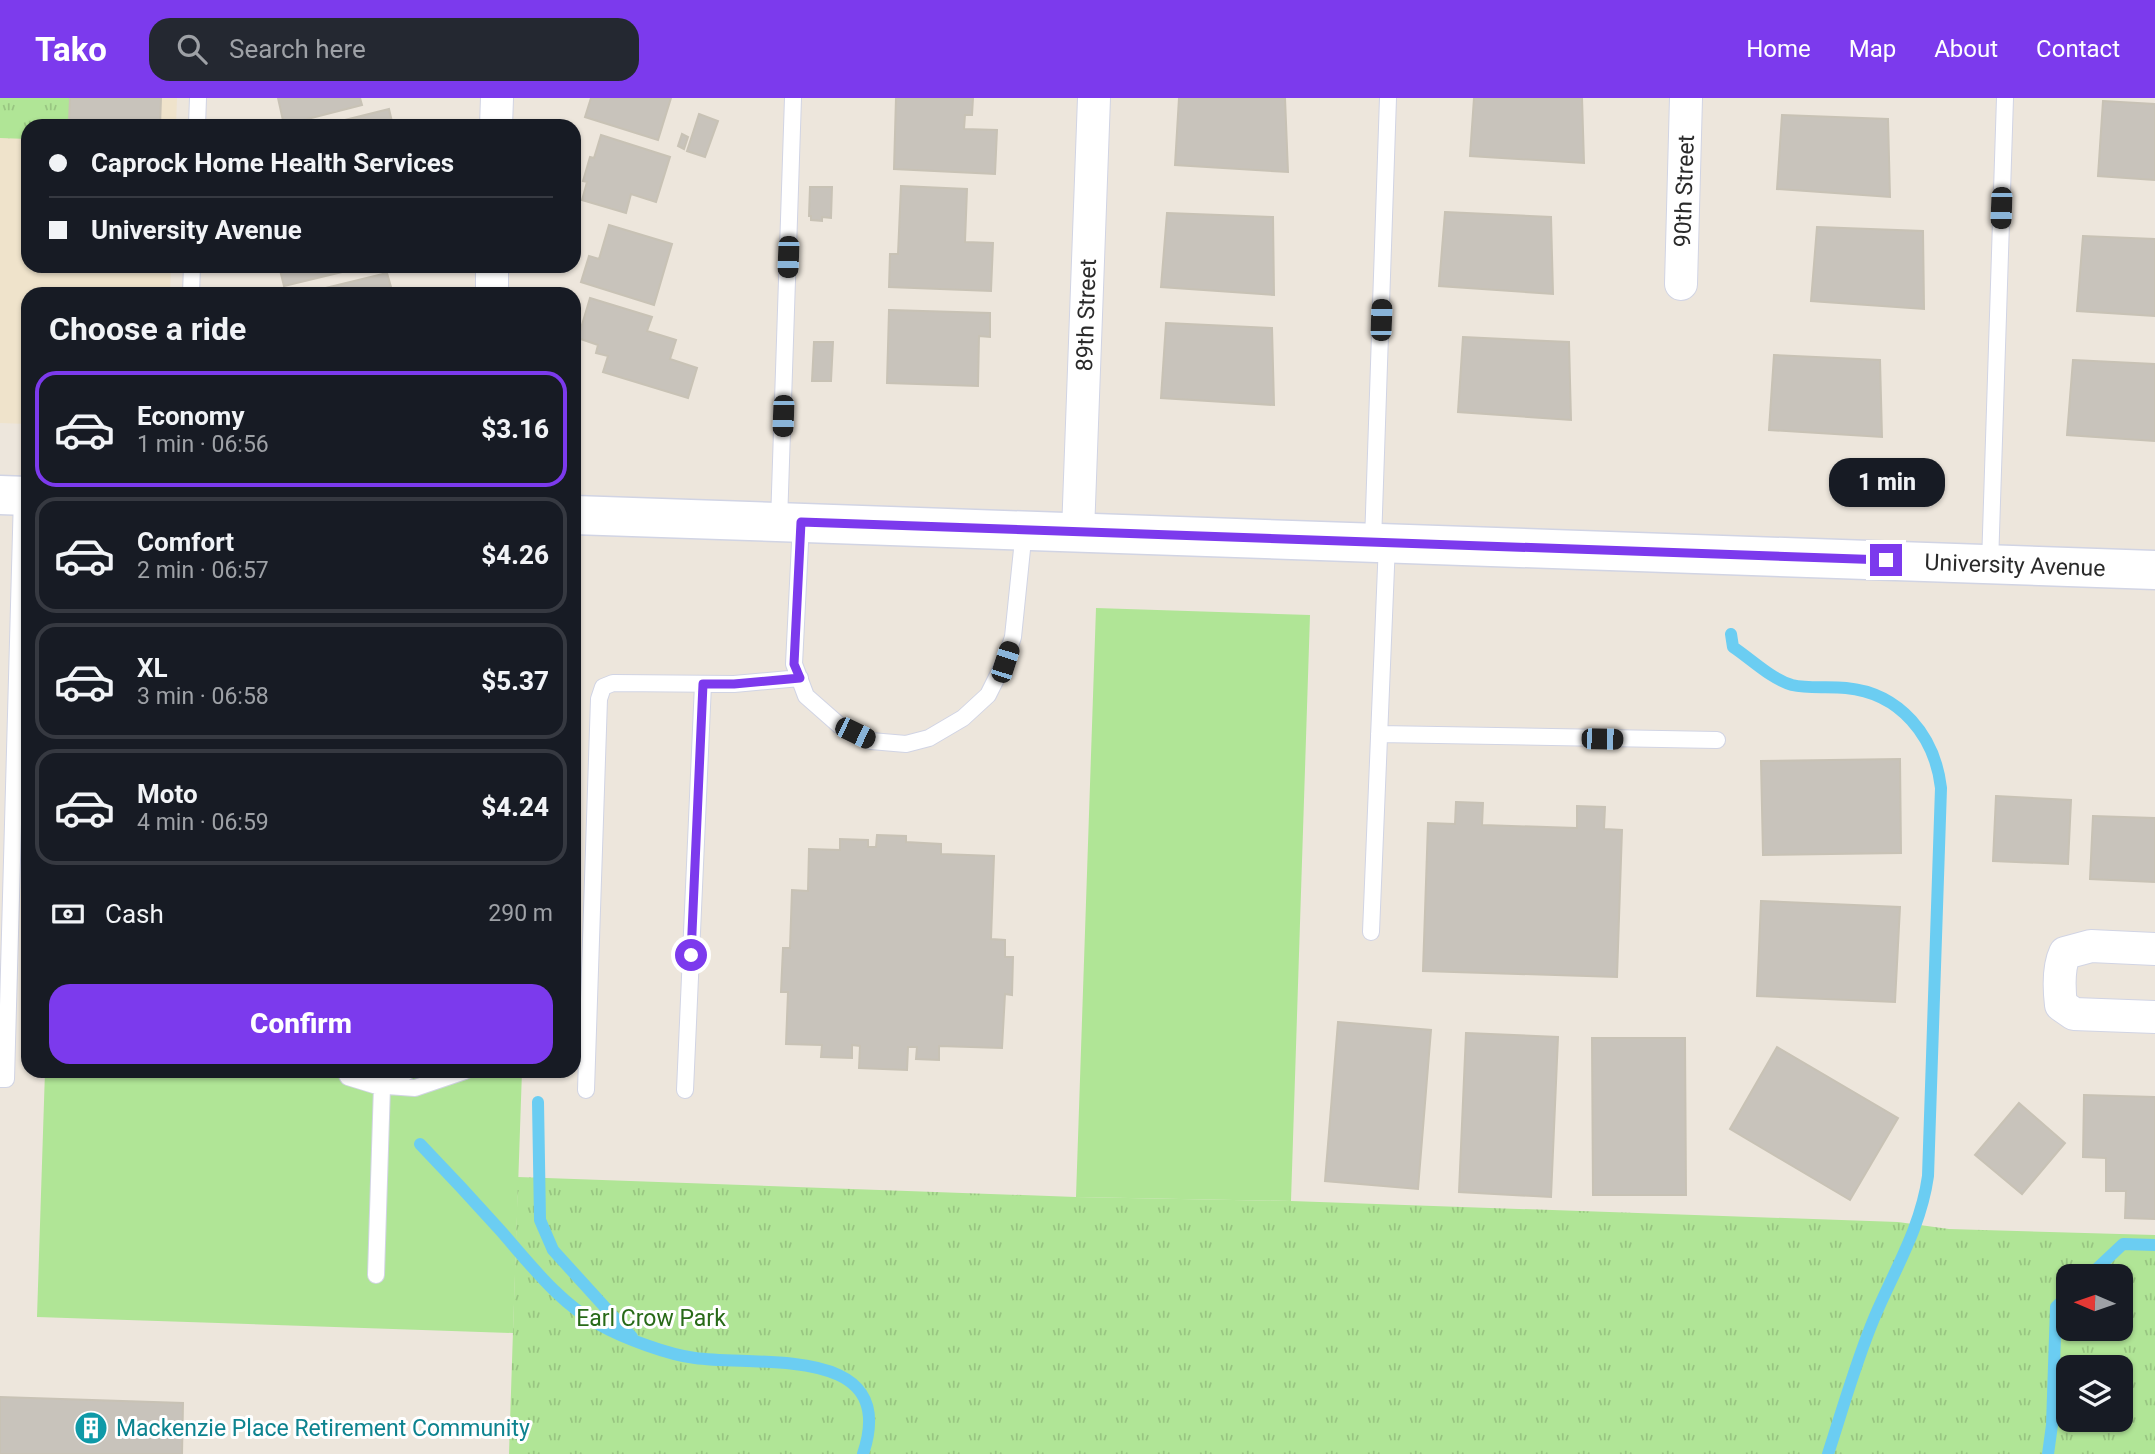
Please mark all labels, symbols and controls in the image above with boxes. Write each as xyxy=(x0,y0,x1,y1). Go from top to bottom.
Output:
search box xyxy=(149,18,639,81)
text: Tako xyxy=(35,30,107,69)
icon: search xyxy=(173,30,211,68)
text: Search here xyxy=(229,34,366,64)
text: Home xyxy=(1746,35,1811,63)
text: Map xyxy=(1849,35,1896,63)
text: About xyxy=(1934,35,1998,63)
text: Contact xyxy=(2036,35,2120,63)
street label: 90th Street xyxy=(1669,134,1700,248)
text: Caprock Home Health Services xyxy=(91,148,454,178)
car xyxy=(1990,187,2013,229)
text: University Avenue xyxy=(91,215,302,245)
car xyxy=(777,236,800,278)
street label: 89th Street xyxy=(1071,258,1102,372)
car xyxy=(1370,299,1393,341)
text: Choose a ride xyxy=(49,310,246,348)
car xyxy=(772,395,795,437)
icon: car xyxy=(53,398,116,461)
text: Economy xyxy=(137,401,244,431)
text: $3.16 xyxy=(481,414,549,444)
text: 1 min · 06:56 xyxy=(137,431,269,458)
callout: 1 min xyxy=(1828,458,1944,508)
text: 1 min xyxy=(1858,469,1916,496)
icon: car xyxy=(53,524,116,587)
text: Comfort xyxy=(137,527,234,557)
text: $4.26 xyxy=(481,540,549,570)
route end xyxy=(1870,544,1902,576)
street label: University Avenue xyxy=(1924,549,2106,582)
text: 2 min · 06:57 xyxy=(137,557,269,584)
car xyxy=(989,639,1022,685)
icon: car xyxy=(53,650,116,713)
text: XL xyxy=(137,653,168,683)
text: $5.37 xyxy=(481,666,549,696)
text: 3 min · 06:58 xyxy=(137,683,269,710)
car xyxy=(832,714,879,752)
car xyxy=(1581,728,1624,750)
icon: car xyxy=(53,776,116,839)
text: Moto xyxy=(137,779,198,809)
text: $4.24 xyxy=(481,792,549,822)
text: 4 min · 06:59 xyxy=(137,809,269,836)
icon: cash xyxy=(49,895,87,933)
text: Cash xyxy=(105,899,164,929)
text: 290 m xyxy=(488,900,553,927)
route start xyxy=(675,939,707,971)
button: Confirm xyxy=(49,984,553,1064)
north arrow xyxy=(2056,1264,2133,1340)
map controls xyxy=(2056,1264,2133,1432)
park label: Earl Crow Park xyxy=(576,1305,726,1332)
button: layers xyxy=(2056,1355,2133,1432)
building icon: Mackenzie Place Retirement Community xyxy=(72,1409,110,1447)
place label: Mackenzie Place Retirement Community xyxy=(116,1415,530,1442)

